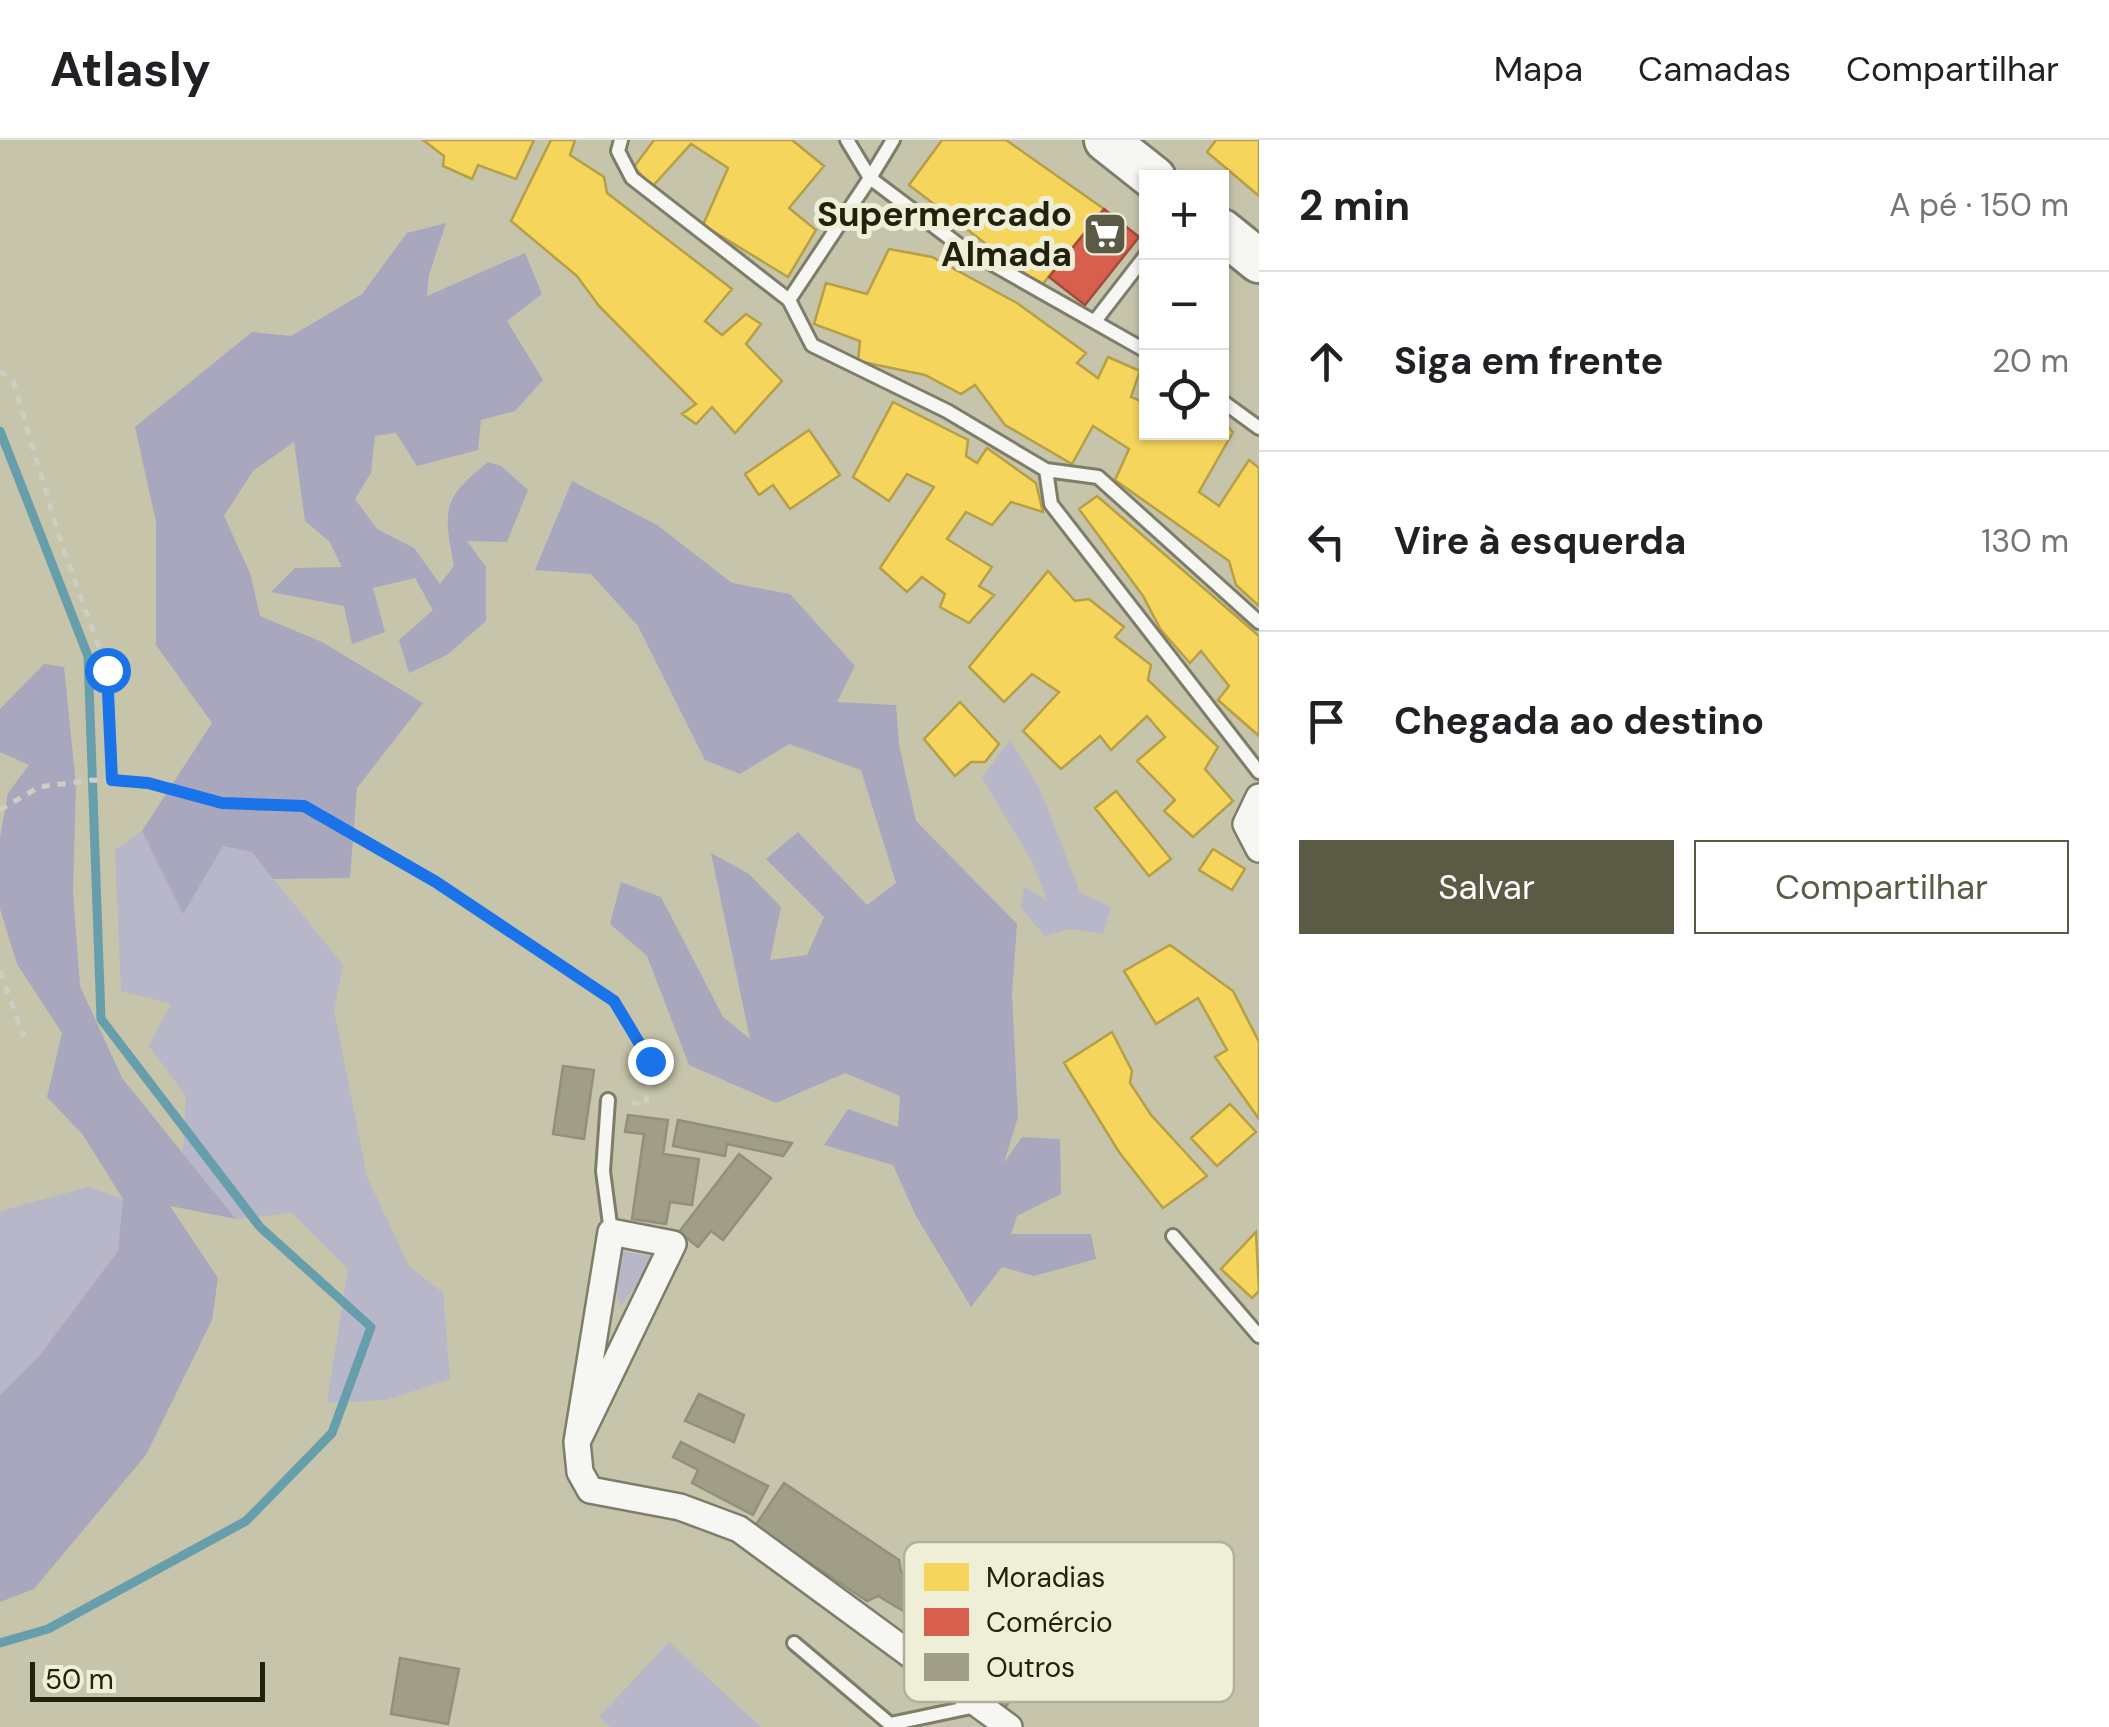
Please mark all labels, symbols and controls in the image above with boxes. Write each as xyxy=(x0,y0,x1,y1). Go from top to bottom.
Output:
text: Atlasly xyxy=(50,38,211,101)
text: Mapa xyxy=(1494,46,1583,92)
text: Camadas xyxy=(1638,46,1791,92)
text: Compartilhar xyxy=(1846,46,2059,92)
map controls xyxy=(1139,170,1229,440)
button: + xyxy=(1139,170,1229,260)
text: 2 min xyxy=(1299,178,1410,233)
text: A pé · 150 m xyxy=(1889,184,2069,226)
place label: Supermercado Almada xyxy=(817,191,1072,277)
supermarket icon: Supermercado Almada xyxy=(1082,211,1128,257)
button: − xyxy=(1139,260,1229,350)
icon: ahead xyxy=(1299,334,1354,389)
text: Siga em frente xyxy=(1394,336,1663,386)
text: 20 m xyxy=(1992,340,2069,382)
button: locate xyxy=(1139,350,1229,440)
icon: left xyxy=(1299,514,1354,569)
text: Vire à esquerda xyxy=(1394,516,1686,566)
text: 130 m xyxy=(1981,520,2069,562)
route start xyxy=(85,648,131,694)
icon: arrive xyxy=(1299,694,1354,749)
text: Chegada ao destino xyxy=(1394,696,1764,746)
button: Salvar xyxy=(1299,840,1674,934)
button: Compartilhar xyxy=(1694,840,2069,934)
route end xyxy=(628,1039,674,1085)
legend xyxy=(904,1542,1234,1702)
text: Moradias xyxy=(986,1559,1105,1596)
text: Comércio xyxy=(986,1604,1113,1641)
text: Outros xyxy=(986,1649,1075,1686)
scale bar xyxy=(30,1657,265,1702)
text: 50 m xyxy=(45,1661,114,1698)

